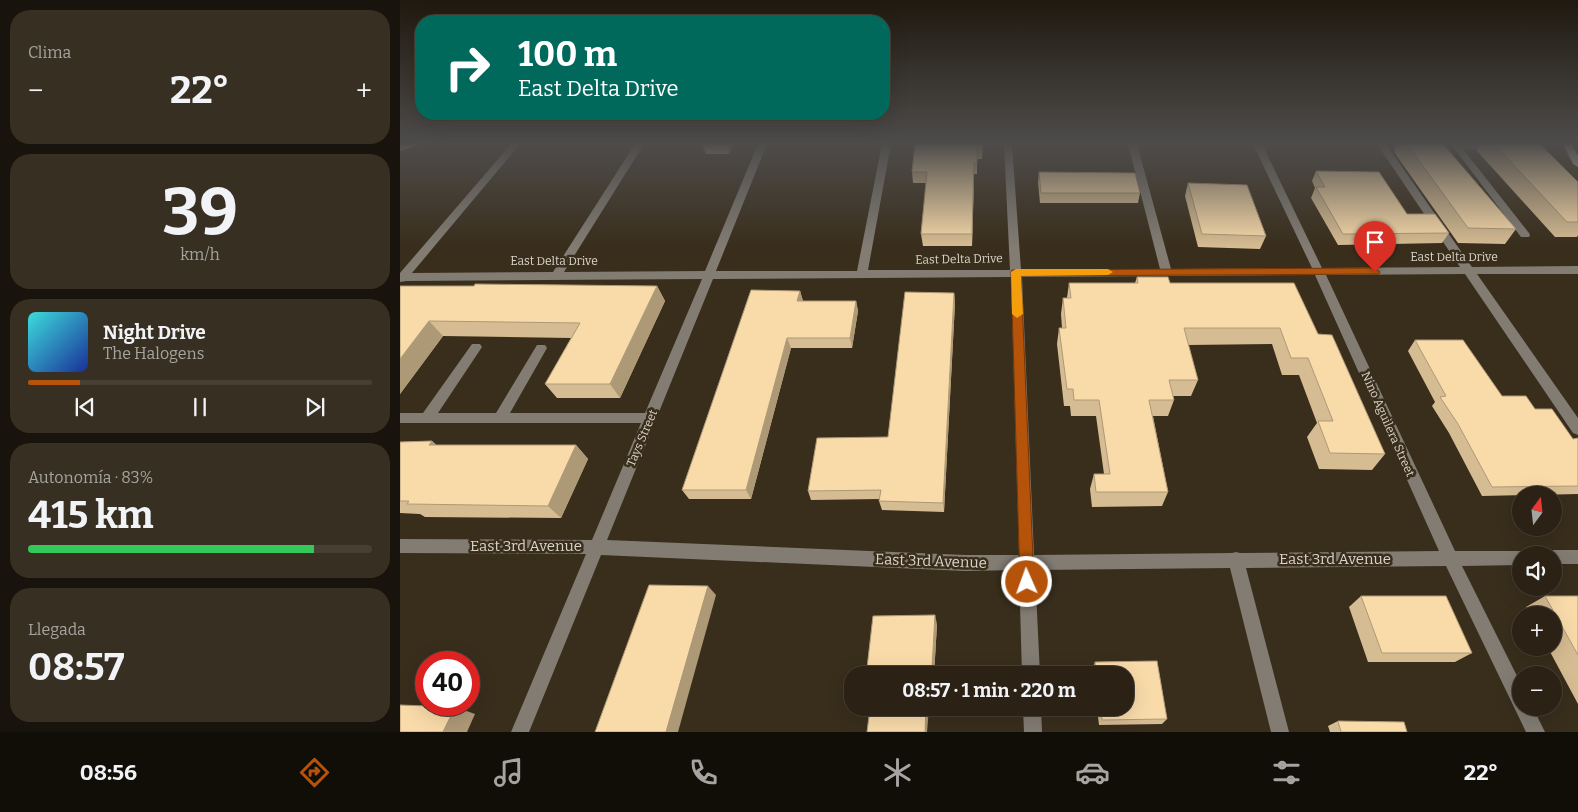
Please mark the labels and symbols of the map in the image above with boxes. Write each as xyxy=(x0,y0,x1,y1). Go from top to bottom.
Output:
pin xyxy=(1354,221,1396,272)
street label: East Delta Drive xyxy=(1410,250,1498,264)
street label: East Delta Drive xyxy=(915,251,1003,267)
street label: East Delta Drive xyxy=(510,254,598,268)
street label: Nino Aguilera Street xyxy=(1358,369,1418,479)
street label: Tays Street xyxy=(624,407,661,469)
north arrow xyxy=(1512,486,1562,536)
street label: East 3rd Avenue xyxy=(470,537,582,555)
street label: East 3rd Avenue xyxy=(875,550,987,572)
street label: East 3rd Avenue xyxy=(1279,550,1391,568)
position arrow xyxy=(1000,555,1052,607)
speed limit sign: 40 xyxy=(415,651,480,716)

